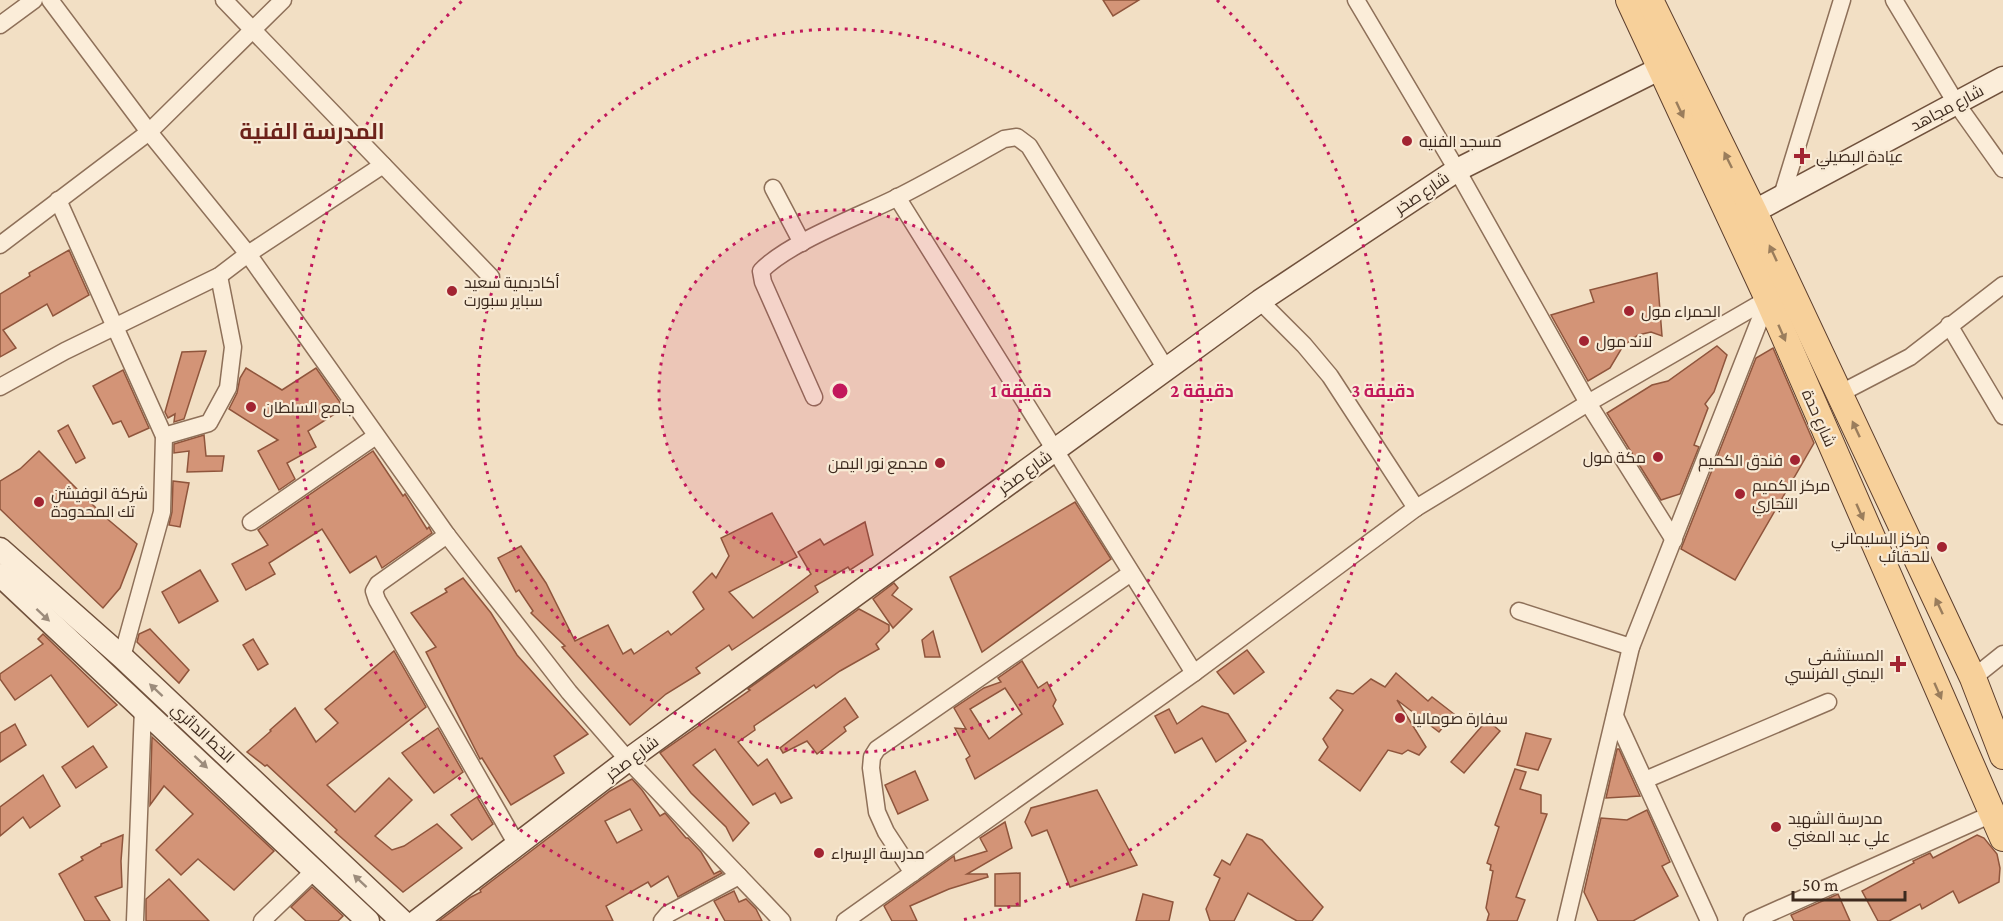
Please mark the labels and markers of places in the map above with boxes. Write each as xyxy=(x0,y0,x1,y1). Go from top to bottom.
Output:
place label: مسجد الفنيه xyxy=(1419,133,1502,151)
marker: مسجد الفنيه xyxy=(1400,134,1414,148)
marker: عيادة البصيلي xyxy=(1793,147,1811,165)
place label: عيادة البصيلي xyxy=(1816,148,1904,170)
place label: أكاديمية سعيد سباير سبورت xyxy=(464,273,559,310)
marker: أكاديمية سعيد سباير سبورت xyxy=(445,284,459,298)
place label: الحمراء مول xyxy=(1641,303,1721,322)
marker: الحمراء مول xyxy=(1622,304,1636,318)
place label: لاند مول xyxy=(1596,333,1652,352)
marker: لاند مول xyxy=(1577,334,1591,348)
centre of rings xyxy=(830,381,850,401)
place label: جامع السلطان xyxy=(263,399,355,419)
marker: جامع السلطان xyxy=(244,400,258,414)
place label: مكة مول xyxy=(1583,449,1646,468)
marker: مكة مول xyxy=(1651,450,1665,464)
place label: فندق الكميم xyxy=(1698,452,1783,472)
marker: فندق الكميم xyxy=(1788,453,1802,467)
place label: مجمع نور اليمن xyxy=(828,455,928,475)
marker: مجمع نور اليمن xyxy=(933,456,947,470)
place label: مركز الكميم التجاري xyxy=(1752,477,1830,517)
place label: شركة انوفيشن تك المحدودة xyxy=(51,485,148,521)
marker: مركز الكميم التجاري xyxy=(1733,487,1747,501)
marker: شركة انوفيشن تك المحدودة xyxy=(32,495,46,509)
place label: مركز السليماني للحقائب xyxy=(1831,530,1930,566)
marker: مركز السليماني للحقائب xyxy=(1935,540,1949,554)
place label: المستشفى اليمني الفرنسي xyxy=(1785,647,1884,687)
marker: المستشفى اليمني الفرنسي xyxy=(1889,655,1907,673)
place label: سفارة صوماليا xyxy=(1412,710,1508,728)
marker: سفارة صوماليا xyxy=(1393,711,1407,725)
place label: مدرسة الشهيد علي عبد المغني xyxy=(1788,810,1891,850)
marker: مدرسة الشهيد علي عبد المغني xyxy=(1769,820,1783,834)
place label: مدرسة الإسراء xyxy=(831,845,925,863)
marker: مدرسة الإسراء xyxy=(812,846,826,860)

